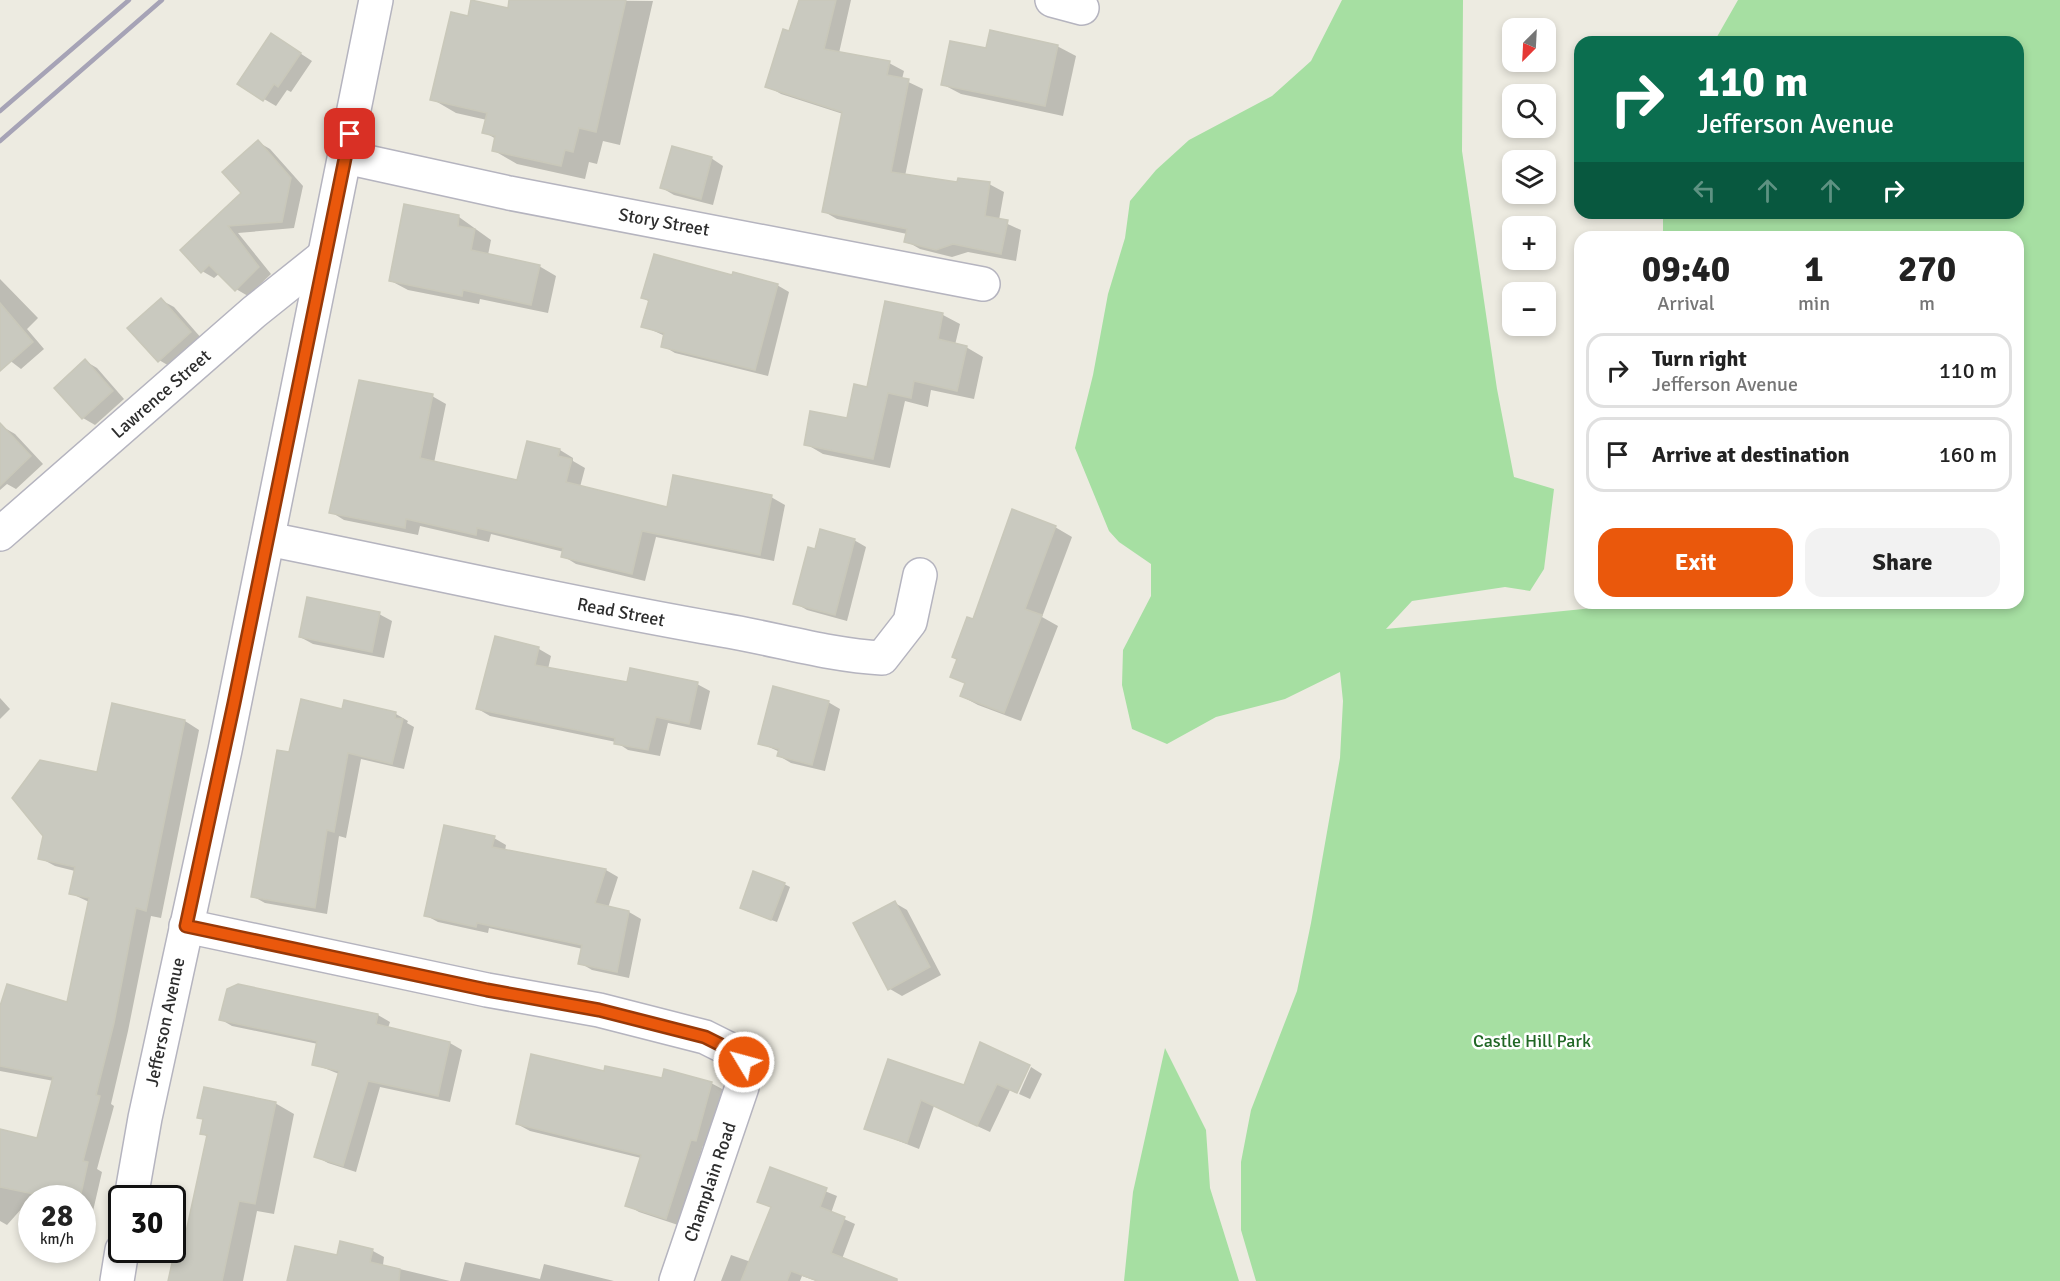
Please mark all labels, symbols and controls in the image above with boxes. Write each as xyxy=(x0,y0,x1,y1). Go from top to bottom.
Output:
north arrow xyxy=(1502,18,1556,72)
map controls xyxy=(1502,18,1556,336)
text: 110 m xyxy=(1697,57,1808,108)
icon: right xyxy=(1598,60,1676,138)
button: search xyxy=(1502,84,1556,138)
pin xyxy=(324,108,375,159)
text: Jefferson Avenue xyxy=(1697,108,1894,141)
icon: arrive xyxy=(333,117,366,150)
button: layers xyxy=(1502,150,1556,204)
icon: left xyxy=(1688,174,1721,207)
icon: ahead xyxy=(1751,174,1784,207)
icon: ahead xyxy=(1814,174,1847,207)
icon: right xyxy=(1877,174,1910,207)
street label: Story Street xyxy=(617,203,711,241)
button: + xyxy=(1502,216,1556,270)
text: 09:40 xyxy=(1642,247,1730,292)
text: 1 xyxy=(1804,247,1824,292)
text: 270 xyxy=(1898,247,1956,292)
button: − xyxy=(1502,282,1556,336)
text: Arrival xyxy=(1657,291,1715,316)
text: min xyxy=(1798,291,1830,316)
text: m xyxy=(1919,291,1935,316)
street label: Lawrence Street xyxy=(107,345,215,443)
text: Turn right xyxy=(1652,345,1747,372)
icon: right xyxy=(1601,354,1634,387)
text: 110 m xyxy=(1939,357,1997,384)
text: Jefferson Avenue xyxy=(1652,372,1798,397)
icon: arrive xyxy=(1601,438,1634,471)
text: Arrive at destination xyxy=(1652,441,1849,468)
text: 160 m xyxy=(1939,441,1997,468)
button: Exit xyxy=(1598,528,1793,597)
button: Share xyxy=(1805,528,2000,597)
street label: Read Street xyxy=(575,593,667,631)
street label: Jefferson Avenue xyxy=(141,955,189,1089)
position arrow xyxy=(712,1030,776,1094)
park label: Castle Hill Park xyxy=(1473,1030,1591,1052)
street label: Champlain Road xyxy=(679,1119,741,1245)
speed limit sign: 30 xyxy=(108,1185,186,1263)
text: 28 xyxy=(41,1198,73,1235)
text: km/h xyxy=(40,1230,74,1248)

